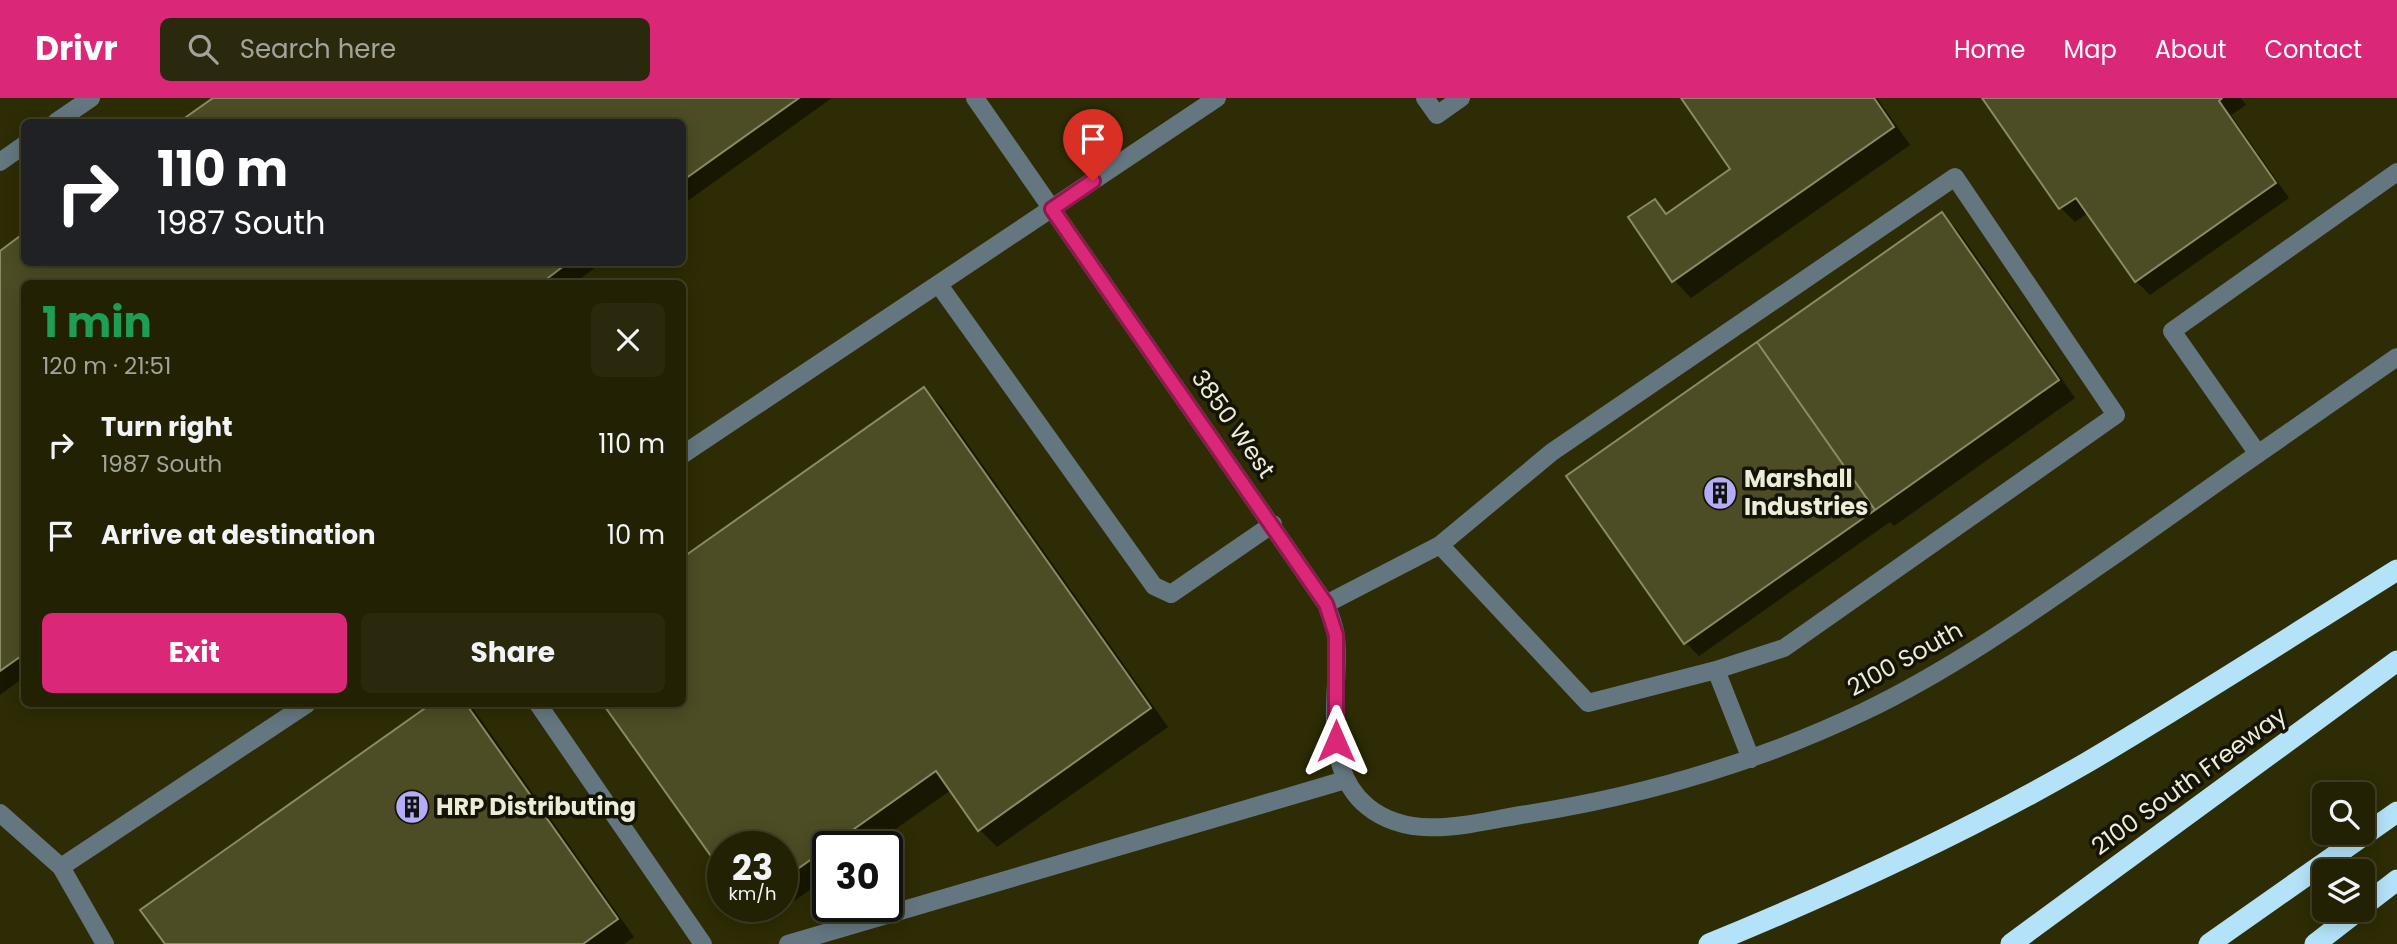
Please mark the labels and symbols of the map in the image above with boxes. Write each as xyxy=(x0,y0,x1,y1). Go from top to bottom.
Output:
pin xyxy=(1063,109,1123,181)
street label: 3850 West xyxy=(1184,363,1283,485)
place label: Marshall Industries xyxy=(1744,462,1868,523)
building icon: Marshall Industries xyxy=(1701,474,1739,512)
street label: 2100 South xyxy=(1841,613,1968,704)
street label: 2100 South Freeway xyxy=(2085,698,2293,863)
position arrow xyxy=(1299,704,1373,778)
building icon: HRP Distributing xyxy=(393,788,431,826)
place label: HRP Distributing xyxy=(436,790,636,823)
speed limit sign: 30 xyxy=(812,831,903,922)

